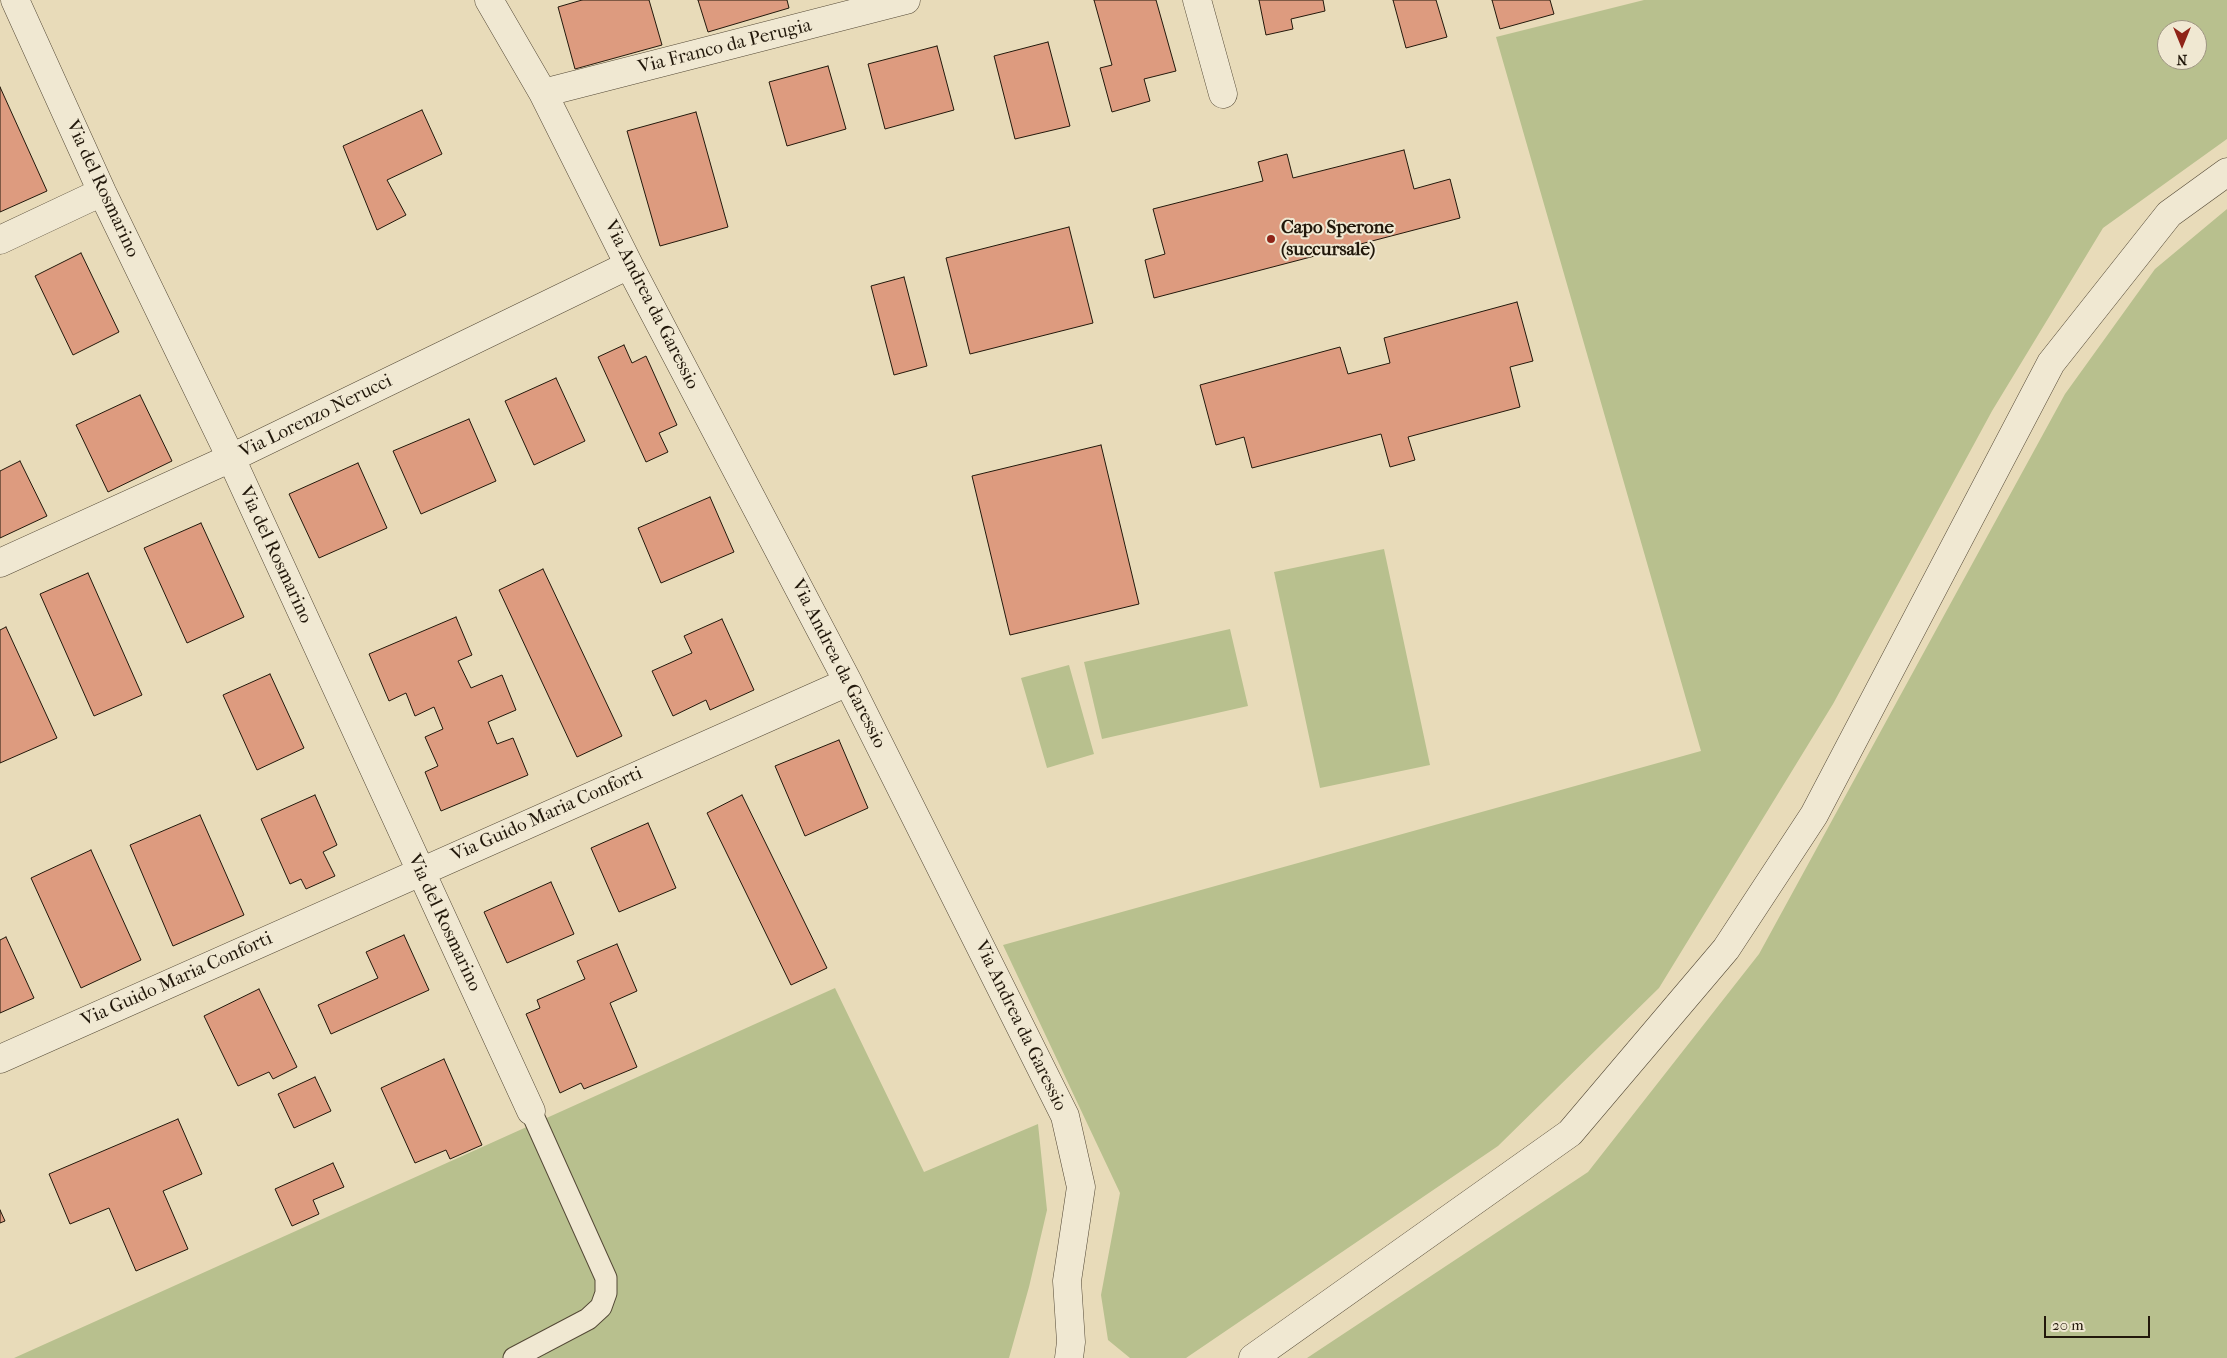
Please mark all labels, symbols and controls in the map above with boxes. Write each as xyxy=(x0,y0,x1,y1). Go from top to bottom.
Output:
street label: Via Franco da Perugia xyxy=(636,14,814,80)
north arrow xyxy=(2157,20,2207,70)
text: N xyxy=(2177,51,2187,68)
street label: Via del Rosmarino xyxy=(60,117,144,261)
street label: Via Andrea da Garessio xyxy=(598,217,704,393)
place label: Capo Sperone (succursale) xyxy=(1281,217,1394,261)
marker: Capo Sperone (succursale) xyxy=(1265,233,1277,245)
street label: Via Lorenzo Nerucci xyxy=(236,370,396,464)
street label: Via del Rosmarino xyxy=(233,483,317,627)
street label: Via Andrea da Garessio xyxy=(785,576,891,752)
street label: Via Guido Maria Conforti xyxy=(448,763,646,867)
street label: Via del Rosmarino xyxy=(402,851,486,995)
street label: Via Guido Maria Conforti xyxy=(78,928,276,1032)
street label: Via Andrea da Garessio xyxy=(969,937,1071,1115)
scale bar xyxy=(2047,1306,2153,1338)
text: 20 m xyxy=(2052,1316,2084,1334)

